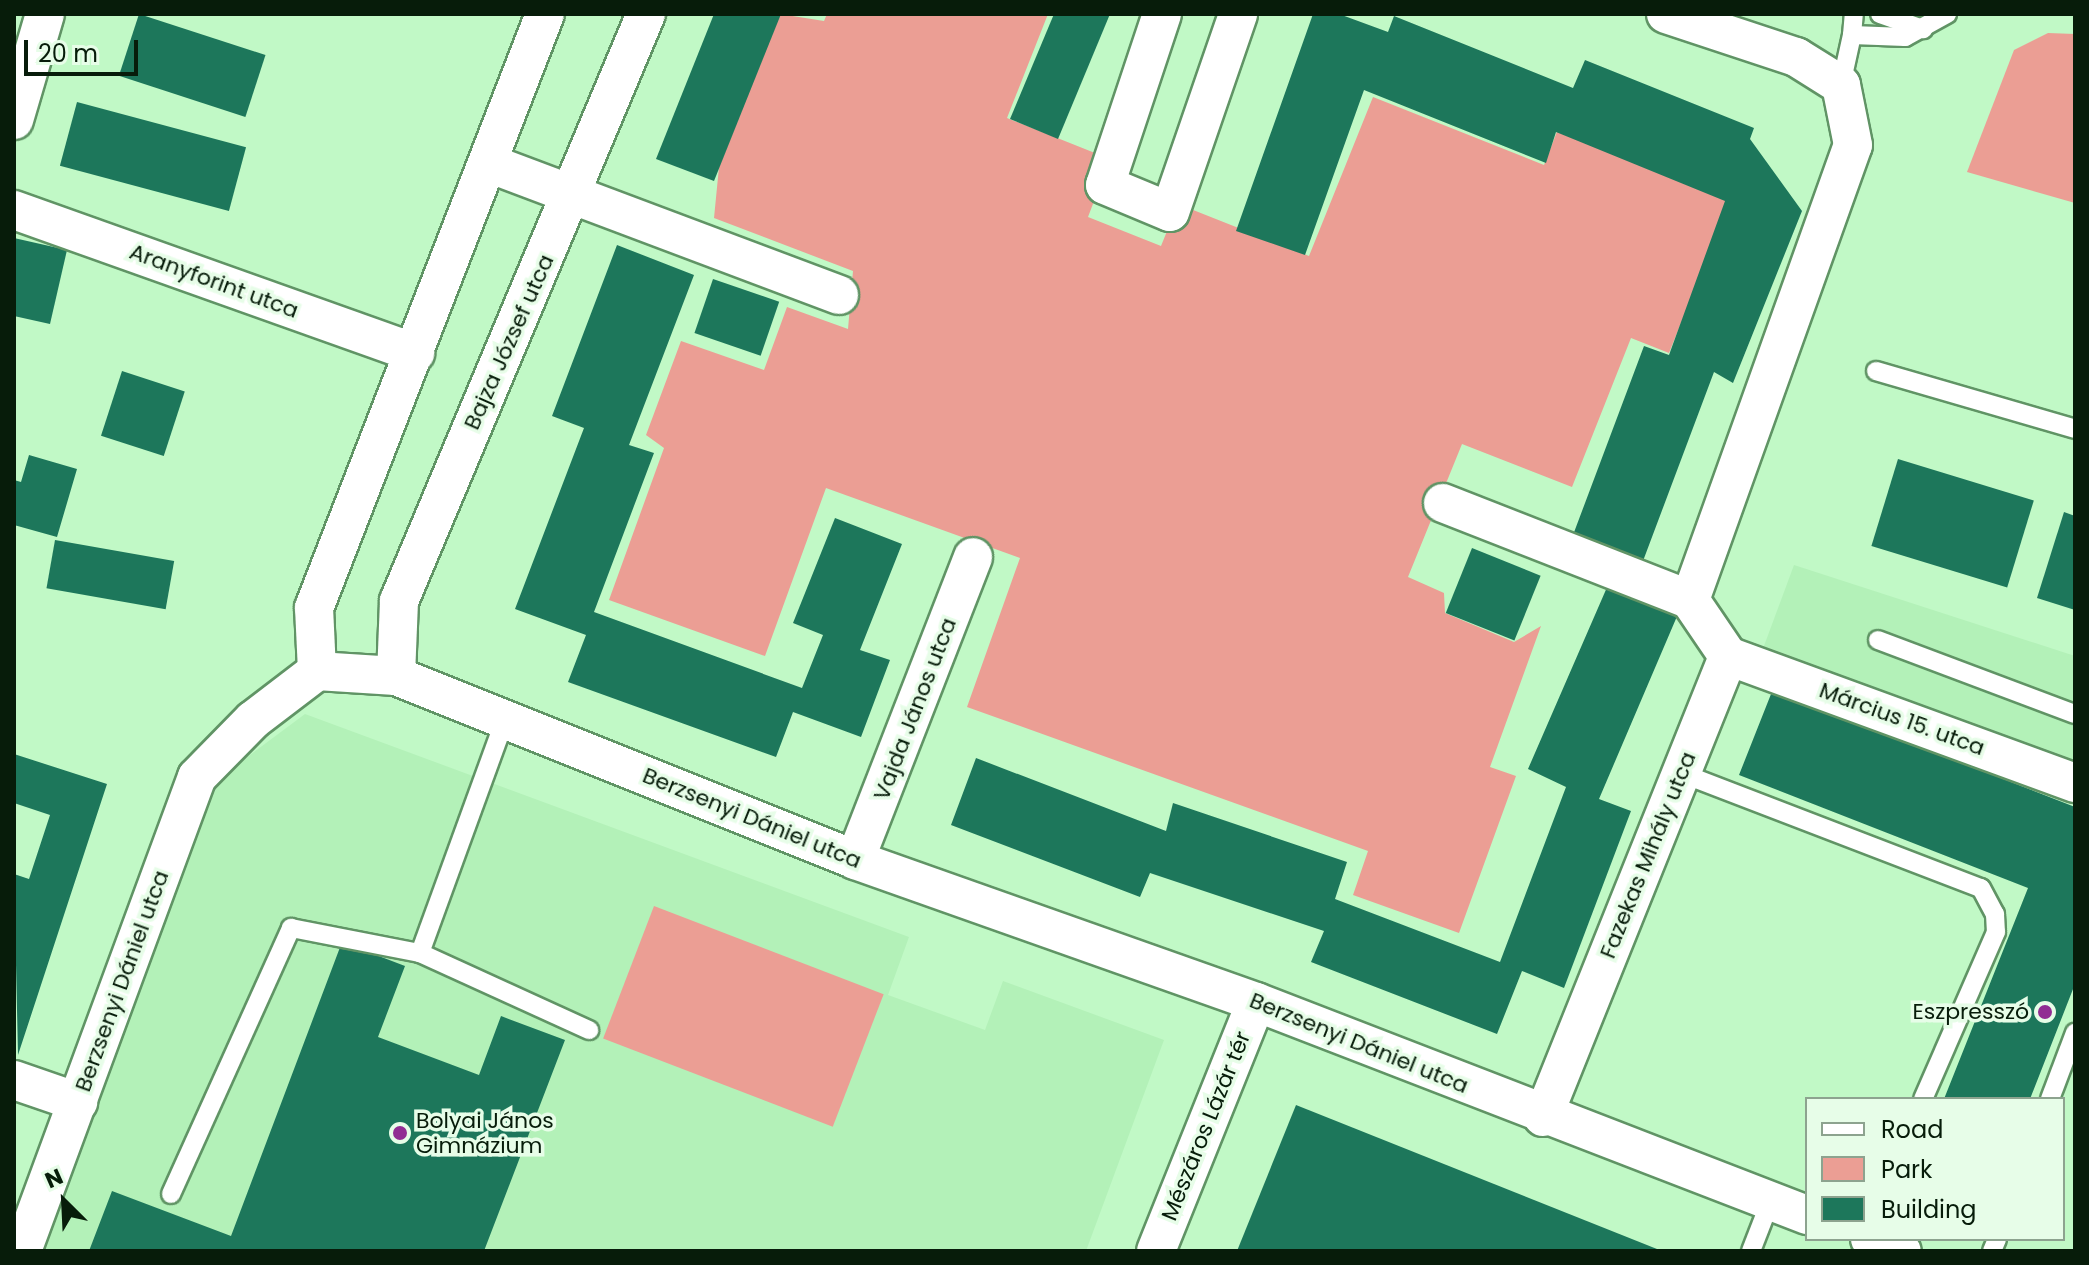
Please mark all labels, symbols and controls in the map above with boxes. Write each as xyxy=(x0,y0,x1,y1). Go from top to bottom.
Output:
scale bar xyxy=(28,24,142,74)
text: 20 m xyxy=(38,37,98,70)
street label: Aranyforint utca xyxy=(126,238,302,324)
street label: Bajza József utca xyxy=(459,250,559,434)
street label: Vajda János utca xyxy=(868,614,962,804)
street label: Március 15. utca xyxy=(1816,677,1988,761)
street label: Fazekas Mihály utca xyxy=(1594,748,1702,962)
street label: Berzsenyi Dániel utca xyxy=(639,762,865,874)
street label: Berzsenyi Dániel utca xyxy=(70,867,174,1095)
street label: Berzsenyi Dániel utca xyxy=(1246,987,1472,1099)
place label: Eszpresszó xyxy=(1912,999,2029,1025)
marker: Eszpresszó xyxy=(2036,1003,2054,1021)
street label: Mészáros Lázár tér xyxy=(1156,1028,1256,1224)
legend xyxy=(1805,1097,2065,1241)
place label: Bolyai János Gimnázium xyxy=(416,1107,554,1158)
text: Road xyxy=(1881,1113,1943,1146)
marker: Bolyai János Gimnázium xyxy=(391,1124,409,1142)
text: Park xyxy=(1881,1153,1932,1186)
north arrow xyxy=(24,1161,104,1241)
text: N xyxy=(40,1161,68,1196)
text: Building xyxy=(1881,1193,1977,1226)

